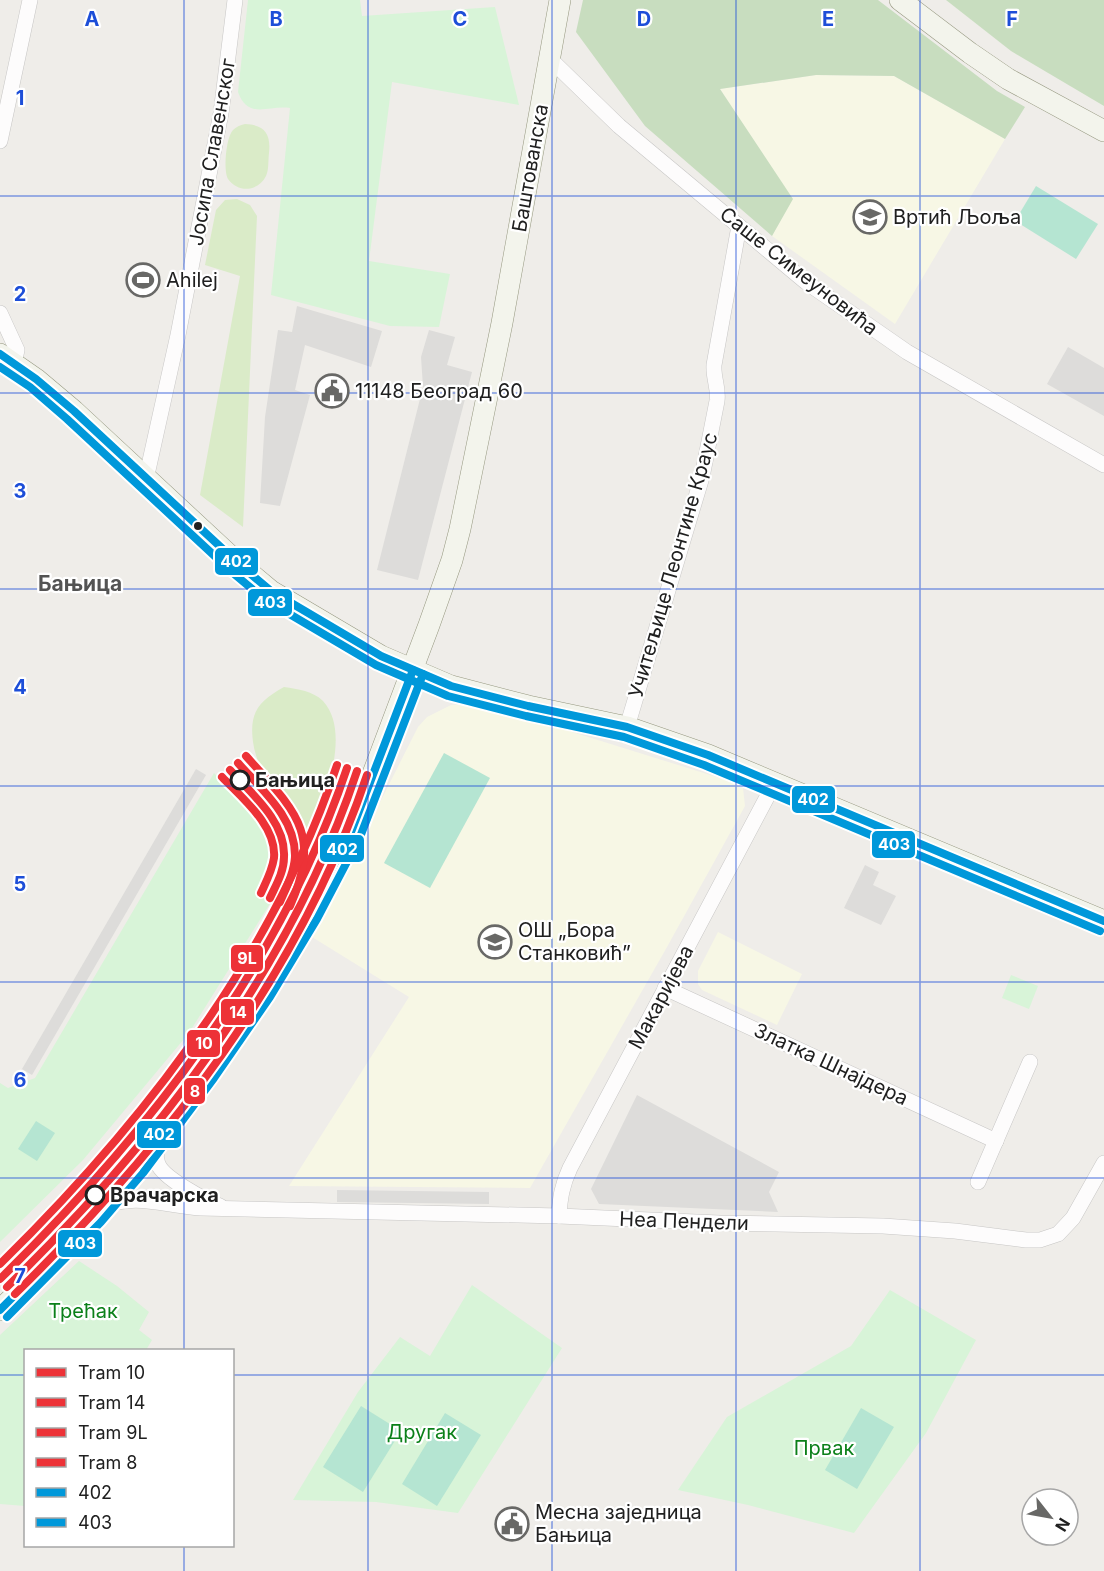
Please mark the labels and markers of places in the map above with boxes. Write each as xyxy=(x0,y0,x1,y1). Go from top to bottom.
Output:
school or university icon: Вртић Љоља xyxy=(852,199,888,235)
place label: Вртић Љоља xyxy=(893,205,1021,229)
sports icon: Ahilej xyxy=(125,262,161,298)
place label: Ahilej xyxy=(166,268,218,292)
public building icon: 11148 Београд 60 xyxy=(314,373,350,409)
place label: 11148 Београд 60 xyxy=(355,379,523,403)
unlabelled marker xyxy=(192,520,204,532)
place label: Бањица xyxy=(255,768,335,792)
marker: Бањица xyxy=(230,770,250,790)
place label: ОШ „Бора Станковић” xyxy=(518,918,631,965)
school or university icon: ОШ „Бора Станковић” xyxy=(477,924,513,960)
place label: Врачарска xyxy=(110,1183,219,1207)
marker: Врачарска xyxy=(85,1185,105,1205)
place label: Месна заједница Бањица xyxy=(535,1500,702,1547)
public building icon: Месна заједница Бањица xyxy=(494,1506,530,1542)

